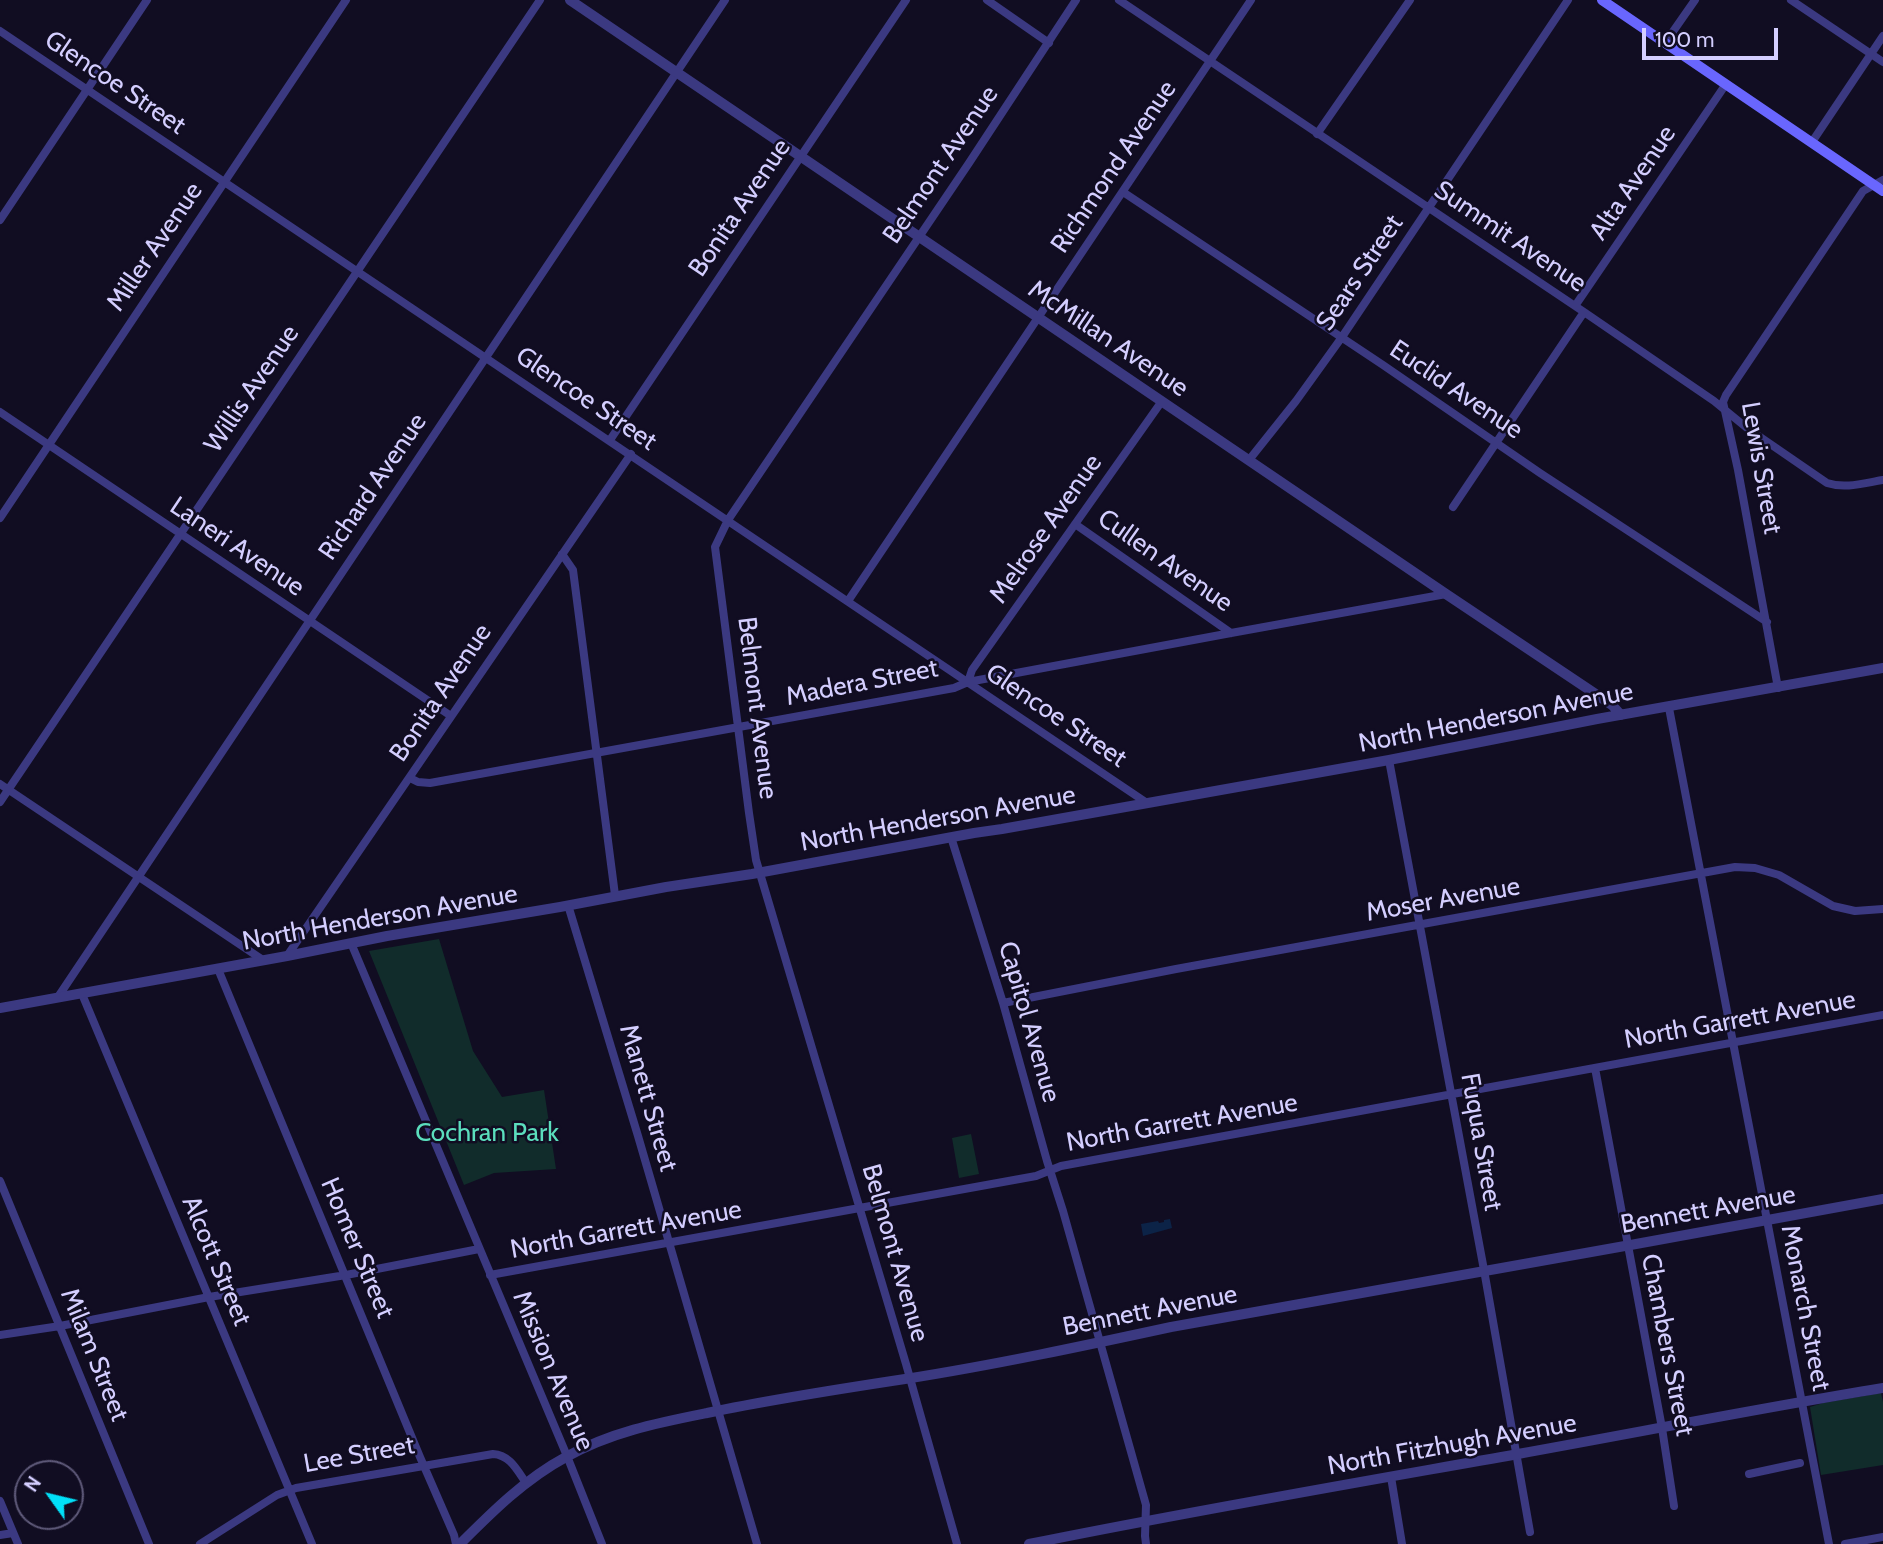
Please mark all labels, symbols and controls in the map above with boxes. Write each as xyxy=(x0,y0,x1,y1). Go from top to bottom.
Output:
scale bar xyxy=(1645,14,1782,58)
street label: Glencoe Street xyxy=(39,24,191,142)
text: 100 m xyxy=(1655,27,1714,52)
street label: Richmond Avenue xyxy=(1045,75,1183,259)
street label: Belmont Avenue xyxy=(877,80,1005,250)
street label: Alta Avenue xyxy=(1583,120,1683,246)
street label: Bonita Avenue xyxy=(682,133,798,283)
street label: Summit Avenue xyxy=(1428,175,1592,299)
street label: Miller Avenue xyxy=(101,177,209,317)
street label: Sears Street xyxy=(1310,209,1410,337)
street label: McMillan Avenue xyxy=(1022,274,1194,404)
street label: Willis Avenue xyxy=(198,319,306,459)
street label: Euclid Avenue xyxy=(1384,334,1528,446)
street label: Glencoe Street xyxy=(510,340,662,458)
street label: Lewis Street xyxy=(1734,399,1788,537)
street label: Richard Avenue xyxy=(313,408,433,566)
street label: Melrose Avenue xyxy=(983,448,1109,610)
street label: Laneri Avenue xyxy=(164,491,310,603)
street label: Cullen Avenue xyxy=(1092,503,1238,619)
street label: Belmont Avenue xyxy=(730,615,784,801)
street label: Bonita Avenue xyxy=(383,618,499,768)
street label: Madera Street xyxy=(783,653,941,713)
street label: Glencoe Street xyxy=(980,657,1132,775)
street label: North Henderson Avenue xyxy=(1356,676,1636,760)
street label: North Henderson Avenue xyxy=(798,779,1078,859)
street label: Moser Avenue xyxy=(1364,871,1522,929)
street label: North Henderson Avenue xyxy=(240,878,520,958)
street label: Capitol Avenue xyxy=(991,938,1067,1106)
street label: North Garrett Avenue xyxy=(1622,984,1858,1056)
street label: Manett Street xyxy=(612,1021,684,1175)
street label: Fuqua Street xyxy=(1454,1071,1508,1213)
street label: North Garrett Avenue xyxy=(1064,1087,1300,1159)
park label: Cochran Park xyxy=(415,1117,559,1149)
street label: Belmont Avenue xyxy=(855,1161,935,1345)
street label: Homer Street xyxy=(313,1173,401,1323)
street label: Bennett Avenue xyxy=(1618,1179,1798,1241)
street label: Alcott Street xyxy=(175,1191,257,1331)
street label: North Garrett Avenue xyxy=(508,1194,744,1266)
street label: Monarch Street xyxy=(1774,1222,1836,1394)
street label: Chambers Street xyxy=(1634,1251,1700,1439)
street label: Bennett Avenue xyxy=(1060,1279,1240,1343)
street label: Milam Street xyxy=(53,1284,135,1426)
street label: Mission Avenue xyxy=(505,1286,601,1456)
street label: North Fitzhugh Avenue xyxy=(1325,1408,1579,1482)
street label: Lee Street xyxy=(301,1430,417,1480)
north arrow xyxy=(14,1460,84,1530)
text: N xyxy=(20,1472,46,1496)

